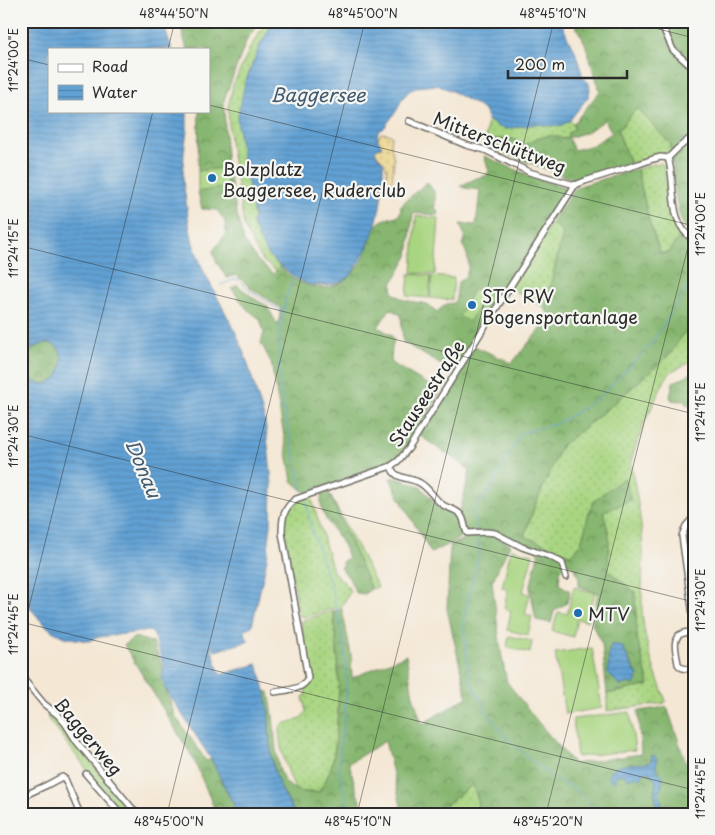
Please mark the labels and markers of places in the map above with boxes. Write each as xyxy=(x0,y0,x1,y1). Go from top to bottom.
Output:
place label: Bolzplatz Baggersee, Ruderclub xyxy=(222,155,406,203)
marker: Bolzplatz Baggersee, Ruderclub xyxy=(206,172,218,184)
place label: STC RW Bogensportanlage xyxy=(482,282,638,330)
marker: STC RW Bogensportanlage xyxy=(466,299,478,311)
place label: MTV xyxy=(588,600,630,627)
marker: MTV xyxy=(572,607,584,619)

